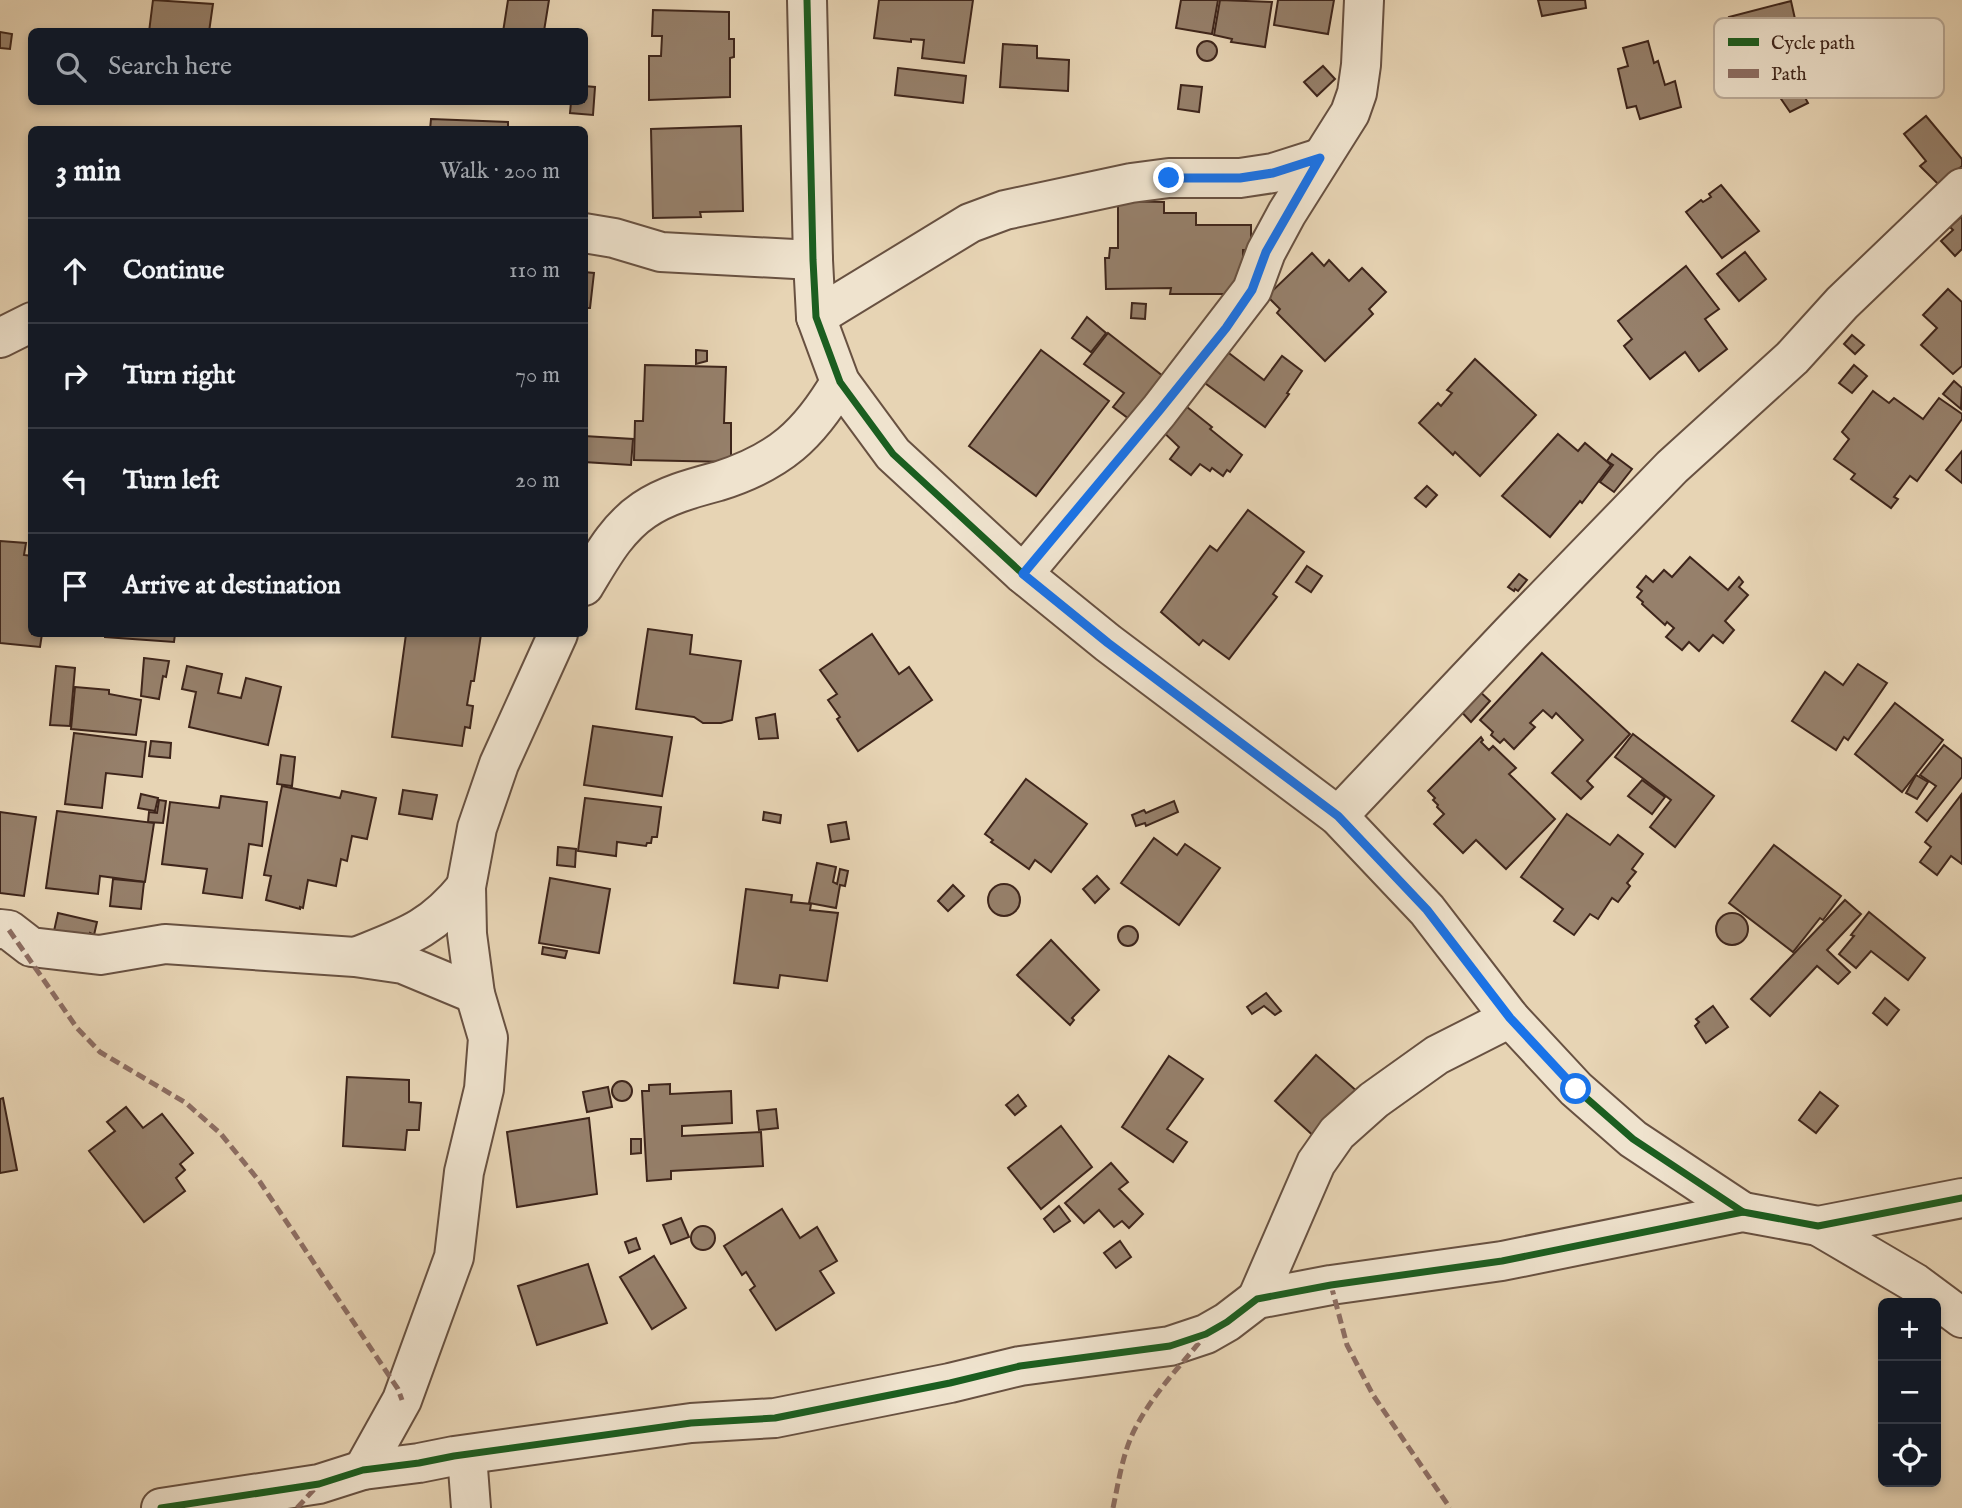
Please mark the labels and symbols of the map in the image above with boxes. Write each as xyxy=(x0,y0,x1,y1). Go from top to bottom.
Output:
legend xyxy=(1714,18,1944,98)
text: Cycle path xyxy=(1771,32,1855,56)
text: Path xyxy=(1771,63,1807,87)
route end xyxy=(1153,162,1184,193)
route start xyxy=(1560,1073,1591,1104)

